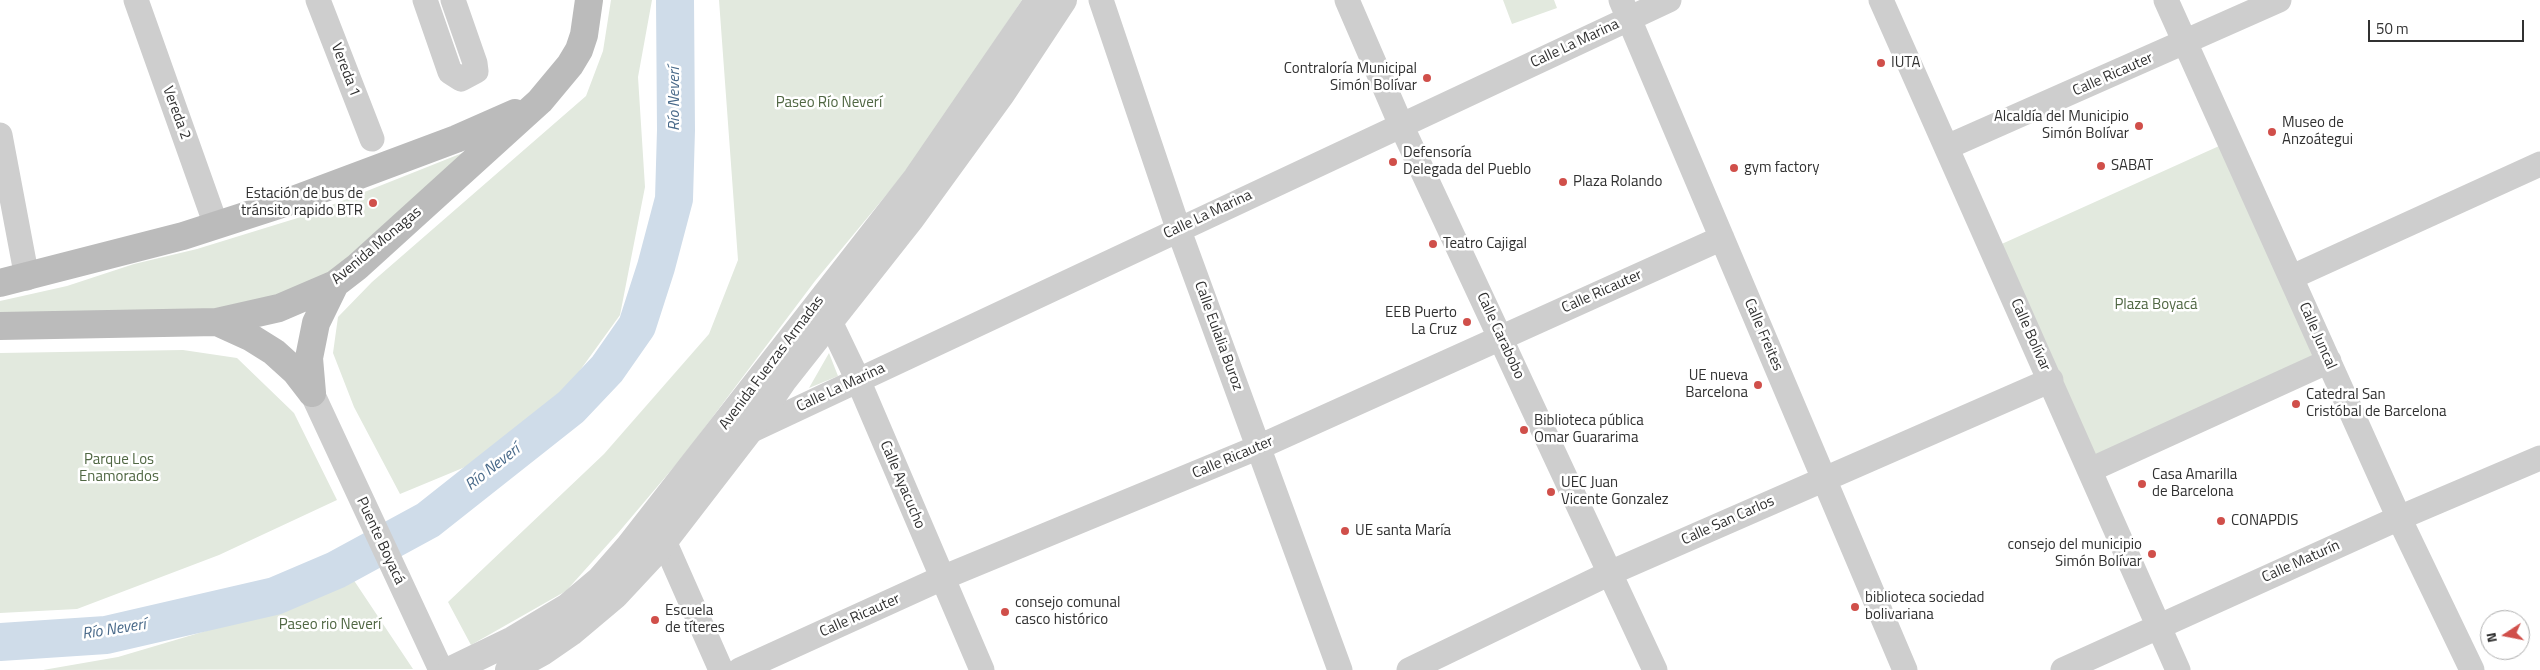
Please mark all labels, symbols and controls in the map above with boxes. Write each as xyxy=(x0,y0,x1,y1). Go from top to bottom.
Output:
scale bar xyxy=(2370,10,2526,42)
street label: Calle La Marina xyxy=(1528,16,1622,72)
text: 50 m xyxy=(2376,17,2409,40)
street label: Vereda 1 xyxy=(327,41,363,99)
street label: Calle Ricauter xyxy=(2070,49,2156,101)
place label: IUTA xyxy=(1891,54,1920,72)
marker: IUTA xyxy=(1875,57,1887,69)
place label: Contraloría Municipal Simón Bolívar xyxy=(1284,60,1417,95)
water label: Río Neverí xyxy=(665,67,685,131)
marker: Contraloría Municipal Simón Bolívar xyxy=(1421,72,1433,84)
street label: Vereda 2 xyxy=(158,84,194,142)
park label: Paseo Río Neverí xyxy=(776,94,882,112)
place label: Alcaldía del Municipio Simón Bolívar xyxy=(1994,108,2129,143)
place label: Museo de Anzoátegui xyxy=(2282,114,2353,149)
marker: Alcaldía del Municipio Simón Bolívar xyxy=(2133,120,2145,132)
marker: Museo de Anzoátegui xyxy=(2266,126,2278,138)
place label: Defensoría Delegada del Pueblo xyxy=(1403,144,1531,179)
marker: Defensoría Delegada del Pueblo xyxy=(1387,156,1399,168)
place label: SABAT xyxy=(2111,157,2153,175)
place label: gym factory xyxy=(1744,159,1819,177)
marker: SABAT xyxy=(2095,160,2107,172)
marker: gym factory xyxy=(1728,162,1740,174)
place label: Plaza Rolando xyxy=(1573,173,1662,191)
marker: Plaza Rolando xyxy=(1557,176,1569,188)
place label: Estación de bus de tránsito rapido BTR xyxy=(241,185,363,220)
street label: Calle La Marina xyxy=(1161,187,1255,243)
marker: Estación de bus de tránsito rapido BTR xyxy=(367,197,379,209)
street label: Avenida Monagas xyxy=(328,203,426,289)
place label: Teatro Cajigal xyxy=(1443,235,1527,253)
marker: Teatro Cajigal xyxy=(1427,238,1439,250)
street label: Calle Ricauter xyxy=(1559,266,1645,318)
street label: Calle Eulalia Buroz xyxy=(1190,279,1246,393)
street label: Calle Carabobo xyxy=(1472,290,1528,382)
street label: Avenida Fuerzas Armadas xyxy=(716,292,828,434)
street label: Calle Freites xyxy=(1740,296,1786,374)
street label: Calle Bolívar xyxy=(2006,296,2054,374)
park label: Plaza Boyacá xyxy=(2114,296,2198,314)
street label: Calle Juncal xyxy=(2294,300,2340,372)
place label: EEB Puerto La Cruz xyxy=(1385,304,1457,339)
marker: EEB Puerto La Cruz xyxy=(1461,316,1473,328)
street label: Calle La Marina xyxy=(794,360,888,416)
place label: UE nueva Barcelona xyxy=(1685,367,1748,402)
marker: UE nueva Barcelona xyxy=(1752,379,1764,391)
place label: Catedral San Cristóbal de Barcelona xyxy=(2306,386,2446,421)
marker: Catedral San Cristóbal de Barcelona xyxy=(2290,398,2302,410)
place label: Biblioteca pública Omar Guararima xyxy=(1534,412,1644,447)
marker: Biblioteca pública Omar Guararima xyxy=(1518,424,1530,436)
street label: Calle Ricauter xyxy=(1190,433,1276,483)
street label: Calle Ayacucho xyxy=(875,438,929,532)
water label: Río Neverí xyxy=(462,441,524,495)
park label: Parque Los Enamorados xyxy=(79,451,159,486)
place label: Casa Amarilla de Barcelona xyxy=(2152,466,2237,501)
place label: UEC Juan Vicente Gonzalez xyxy=(1561,474,1669,509)
marker: Casa Amarilla de Barcelona xyxy=(2136,478,2148,490)
marker: UEC Juan Vicente Gonzalez xyxy=(1545,486,1557,498)
street label: Calle San Carlos xyxy=(1679,493,1777,549)
street label: Puente Boyacá xyxy=(352,494,408,588)
place label: CONAPDIS xyxy=(2231,512,2298,530)
marker: CONAPDIS xyxy=(2215,515,2227,527)
place label: UE santa María xyxy=(1355,522,1451,540)
marker: UE santa María xyxy=(1339,525,1351,537)
place label: consejo del municipio Simón Bolívar xyxy=(2007,536,2142,571)
street label: Calle Maturín xyxy=(2259,537,2343,587)
marker: consejo del municipio Simón Bolívar xyxy=(2146,548,2158,560)
place label: biblioteca sociedad bolivariana xyxy=(1865,589,1985,624)
street label: Calle Ricauter xyxy=(817,590,903,642)
place label: consejo comunal casco histórico xyxy=(1015,594,1120,629)
marker: biblioteca sociedad bolivariana xyxy=(1849,601,1861,613)
place label: Escuela de títeres xyxy=(665,602,725,637)
marker: consejo comunal casco histórico xyxy=(999,606,1011,618)
north arrow xyxy=(2480,610,2530,660)
marker: Escuela de títeres xyxy=(649,614,661,626)
water label: Río Neverí xyxy=(81,616,147,644)
park label: Paseo rio Neverí xyxy=(279,616,381,634)
text: N xyxy=(2480,631,2502,645)

